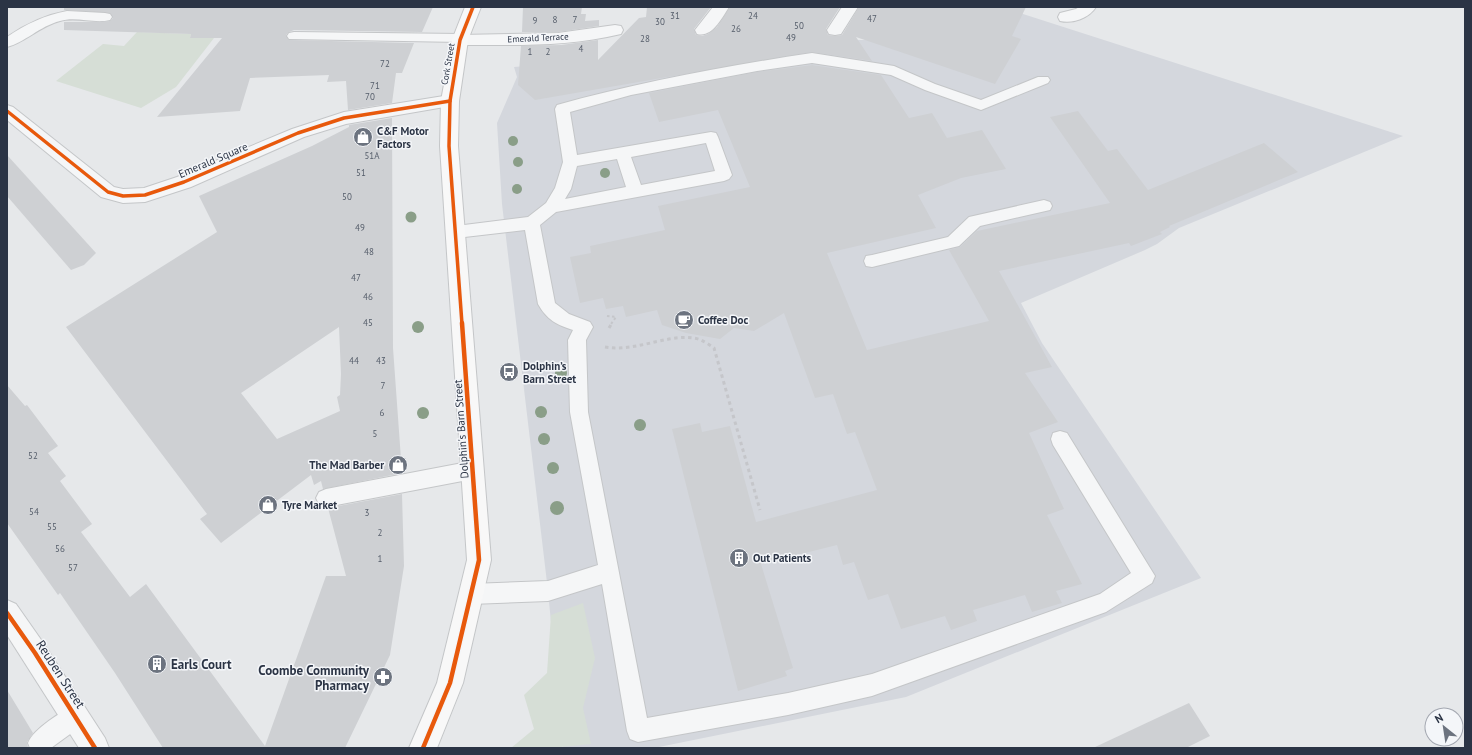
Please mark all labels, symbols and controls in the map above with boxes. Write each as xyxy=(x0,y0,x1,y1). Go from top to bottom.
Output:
house number: 31 xyxy=(670,10,680,21)
house number: 24 xyxy=(748,10,758,21)
house number: 47 xyxy=(867,13,877,24)
house number: 8 xyxy=(553,14,558,25)
house number: 7 xyxy=(573,14,578,25)
house number: 9 xyxy=(533,15,538,26)
house number: 30 xyxy=(655,16,665,27)
house number: 50 xyxy=(794,20,804,31)
house number: 26 xyxy=(731,23,741,34)
street label: Emerald Terrace xyxy=(507,30,569,45)
house number: 49 xyxy=(786,32,796,43)
house number: 28 xyxy=(640,33,650,44)
street label: Cork Street xyxy=(438,42,457,86)
house number: 4 xyxy=(579,43,584,54)
house number: 1 xyxy=(528,46,533,57)
house number: 2 xyxy=(546,46,551,57)
house number: 72 xyxy=(380,58,390,69)
house number: 71 xyxy=(370,80,380,91)
house number: 70 xyxy=(365,91,375,102)
place label: C&F Motor Factors xyxy=(377,124,429,151)
shop icon: C&F Motor Factors xyxy=(352,126,374,148)
street label: Emerald Square xyxy=(176,139,250,181)
house number: 51A xyxy=(364,150,380,161)
house number: 51 xyxy=(356,167,366,178)
house number: 50 xyxy=(342,191,352,202)
house number: 49 xyxy=(355,222,365,233)
house number: 48 xyxy=(364,246,374,257)
house number: 47 xyxy=(351,272,361,283)
house number: 46 xyxy=(363,291,373,302)
cafe icon: Coffee Doc xyxy=(673,309,695,331)
place label: Coffee Doc xyxy=(698,313,748,327)
house number: 45 xyxy=(363,317,373,328)
house number: 44 xyxy=(349,355,359,366)
house number: 43 xyxy=(376,355,386,366)
place label: Dolphin’s Barn Street xyxy=(523,359,576,386)
bus stop icon: Dolphin’s Barn Street xyxy=(498,361,520,383)
street label: Dolphin's Barn Street xyxy=(451,379,471,479)
house number: 7 xyxy=(381,380,386,391)
house number: 6 xyxy=(380,407,385,418)
house number: 5 xyxy=(373,428,378,439)
house number: 52 xyxy=(28,450,38,461)
shop icon: The Mad Barber xyxy=(387,454,409,476)
place label: The Mad Barber xyxy=(309,458,384,472)
shop icon: Tyre Market xyxy=(257,494,279,516)
place label: Tyre Market xyxy=(282,498,337,512)
house number: 54 xyxy=(29,506,39,517)
house number: 3 xyxy=(365,507,370,518)
house number: 55 xyxy=(47,521,57,532)
house number: 2 xyxy=(378,527,383,538)
house number: 56 xyxy=(55,543,65,554)
building icon: Out Patients xyxy=(728,547,750,569)
place label: Out Patients xyxy=(753,551,812,565)
house number: 1 xyxy=(378,553,383,564)
house number: 57 xyxy=(68,562,78,573)
street label: Reuben Street xyxy=(32,637,89,712)
building icon: Earls Court xyxy=(146,653,168,675)
place label: Earls Court xyxy=(171,656,232,673)
place label: Coombe Community Pharmacy xyxy=(258,662,370,694)
pharmacy icon: Coombe Community Pharmacy xyxy=(372,666,394,688)
north arrow xyxy=(1424,707,1464,747)
text: N xyxy=(1432,710,1446,726)

